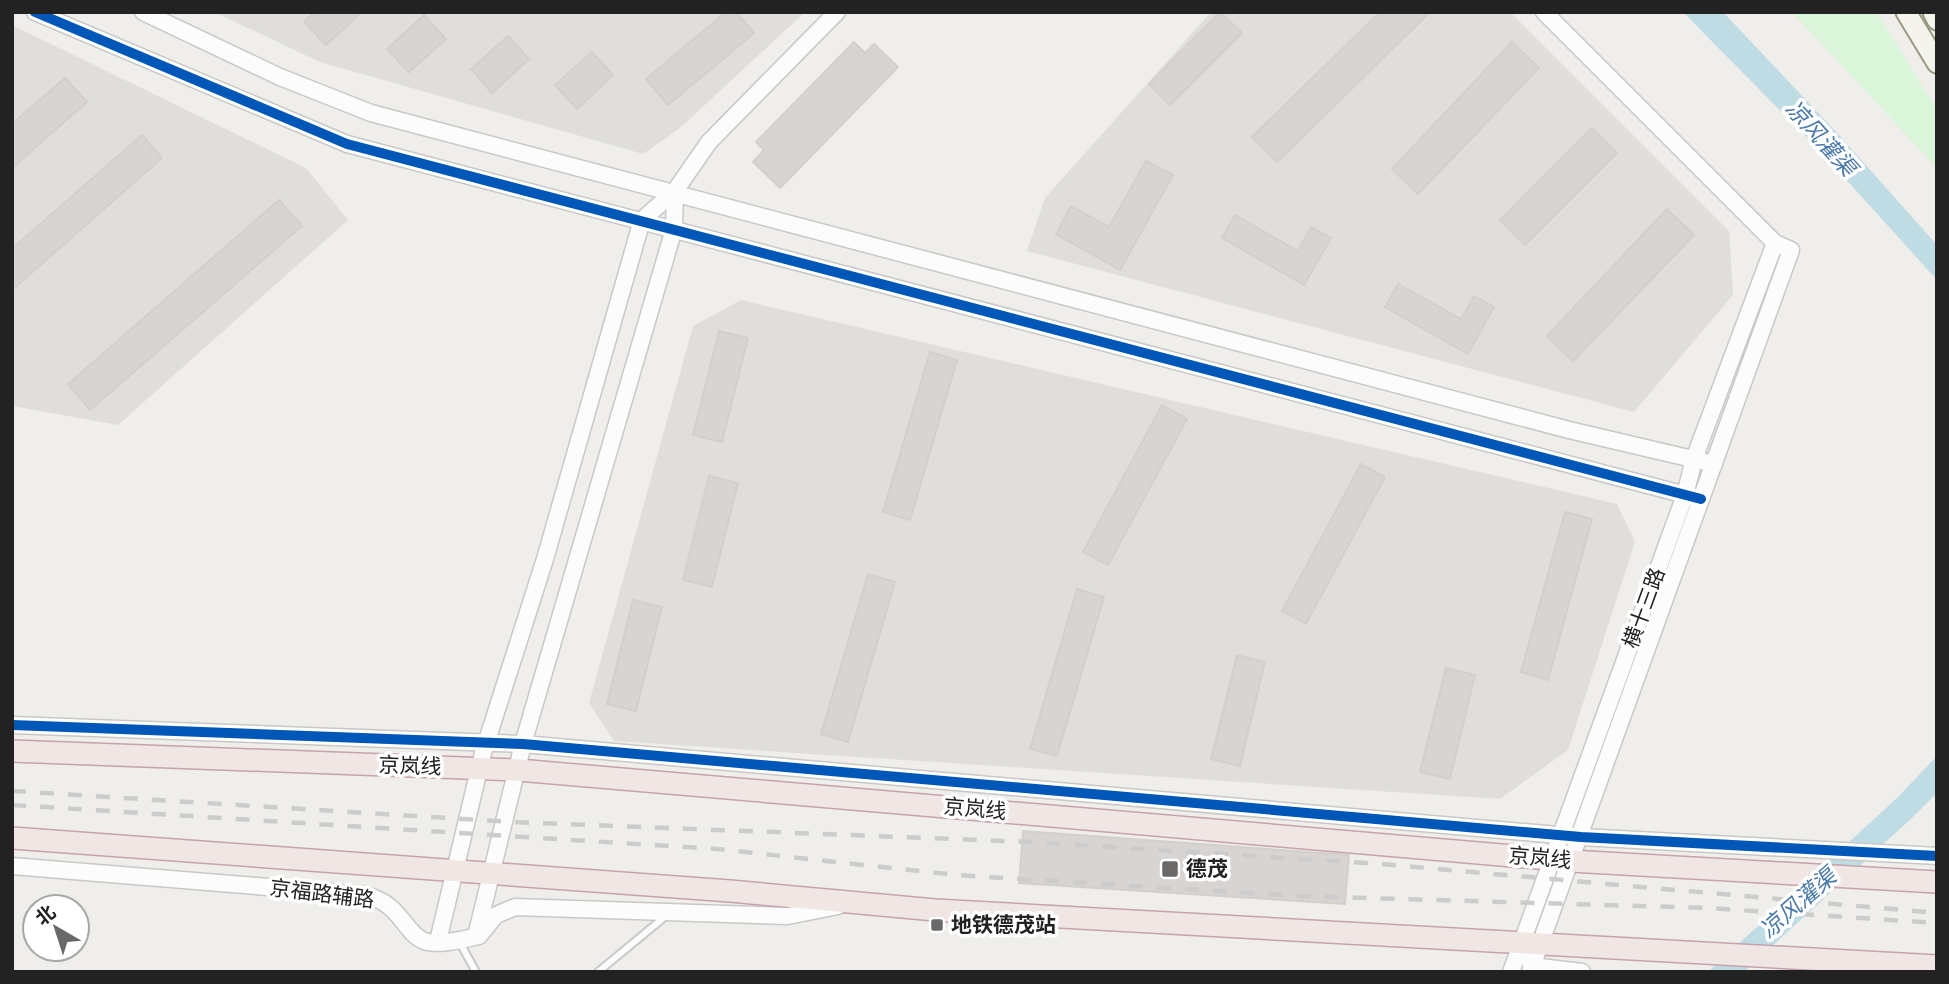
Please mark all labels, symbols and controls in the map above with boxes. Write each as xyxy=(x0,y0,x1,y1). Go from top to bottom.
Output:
water label: 凉风灌渠 xyxy=(1780,95,1863,184)
street label: 横十三路 xyxy=(1618,564,1670,652)
street label: 京岚线 xyxy=(378,753,442,779)
street label: 京岚线 xyxy=(943,794,1007,824)
street label: 京岚线 xyxy=(1508,843,1572,873)
place label: 德茂 xyxy=(1186,857,1228,881)
marker: 德茂 xyxy=(1160,859,1180,879)
water label: 凉风灌渠 xyxy=(1755,861,1844,944)
street label: 京福路辅路 xyxy=(268,876,376,912)
north arrow xyxy=(21,893,91,963)
text: 北 xyxy=(32,901,60,930)
place label: 地铁德茂站 xyxy=(951,913,1056,937)
marker: 地铁德茂站 xyxy=(929,917,945,933)

